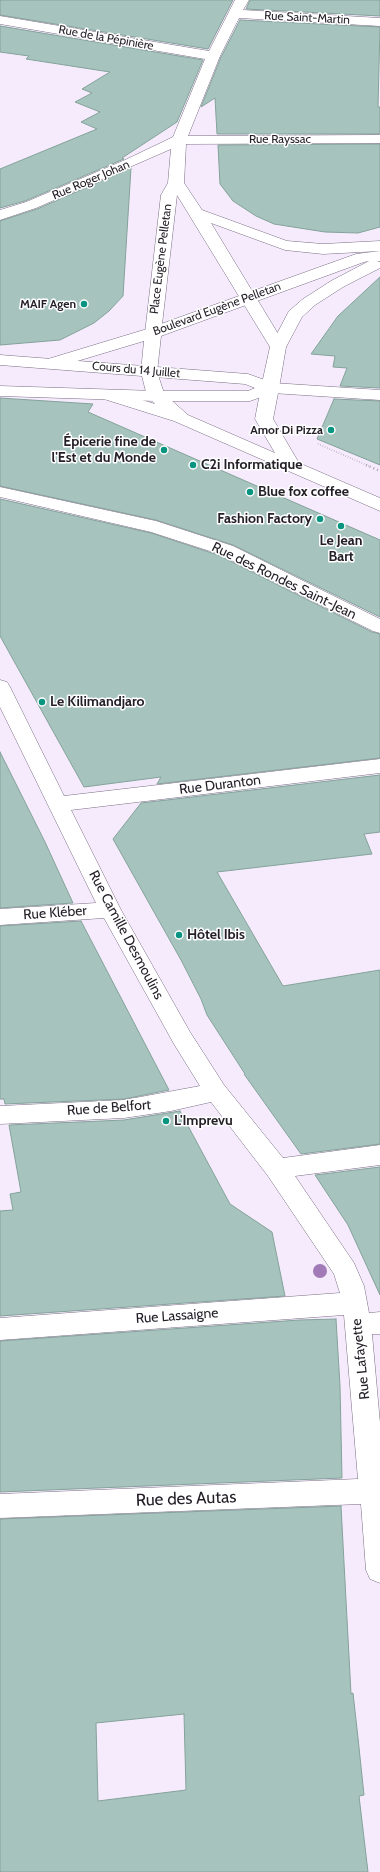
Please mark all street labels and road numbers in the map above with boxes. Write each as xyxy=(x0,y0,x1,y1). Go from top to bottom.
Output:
street label: Rue Saint-Martin xyxy=(264,9,350,27)
street label: Rue de la Pépinière xyxy=(57,23,155,53)
street label: Rue Rayssac xyxy=(249,132,311,146)
street label: Rue Roger Johan xyxy=(50,157,132,203)
street label: Place Eugène Pelletan xyxy=(147,203,175,315)
street label: Boulevard Eugène Pelletan xyxy=(151,279,283,339)
street label: Cours du 14 Juillet xyxy=(91,359,181,381)
street label: Rue des Rondes Saint-Jean xyxy=(209,539,359,623)
street label: Rue Duranton xyxy=(178,772,262,798)
street label: Rue Camille Desmoulins xyxy=(85,868,167,1002)
street label: Rue Kléber xyxy=(23,902,87,924)
street label: Rue de Belfort xyxy=(66,1097,152,1119)
street label: Rue Lassaigne xyxy=(135,1305,219,1327)
street label: Rue Lafayette xyxy=(348,1318,374,1400)
street label: Rue des Autas xyxy=(135,1487,237,1511)

